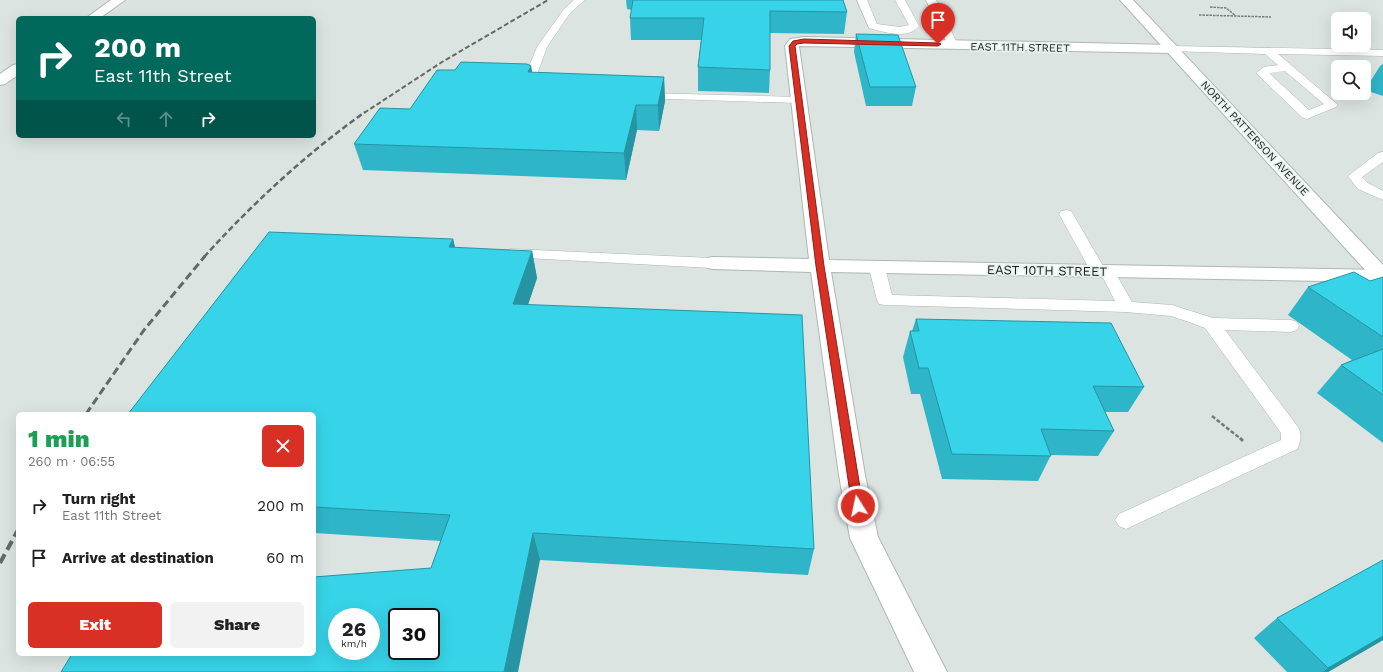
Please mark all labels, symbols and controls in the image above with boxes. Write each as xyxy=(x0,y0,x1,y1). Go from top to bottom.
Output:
pin xyxy=(921,3,955,44)
icon: arrive xyxy=(927,9,949,31)
map controls xyxy=(1331,12,1371,100)
button: sound xyxy=(1331,12,1371,52)
text: 200 m xyxy=(94,31,181,64)
icon: right xyxy=(28,32,80,84)
street label: EAST 11TH STREET xyxy=(970,40,1070,55)
button: search xyxy=(1331,60,1371,100)
text: East 11th Street xyxy=(94,65,232,86)
street label: NORTH PATTERSON AVENUE xyxy=(1198,78,1311,198)
icon: left xyxy=(113,108,135,130)
icon: ahead xyxy=(155,108,177,130)
icon: right xyxy=(197,108,219,130)
street label: EAST 10TH STREET xyxy=(987,262,1107,279)
text: 1 min xyxy=(28,425,90,453)
button: close xyxy=(262,425,304,467)
text: 260 m · 06:55 xyxy=(28,454,115,469)
position arrow xyxy=(837,485,879,527)
text: Turn right xyxy=(62,490,135,508)
icon: right xyxy=(28,495,50,517)
text: 200 m xyxy=(257,497,304,515)
text: East 11th Street xyxy=(62,508,161,523)
icon: arrive xyxy=(28,547,50,569)
text: Arrive at destination xyxy=(62,549,214,567)
text: 60 m xyxy=(266,549,304,567)
button: Exit xyxy=(28,602,162,648)
button: Share xyxy=(170,602,304,648)
speed limit sign: 30 xyxy=(388,608,440,660)
text: 26 xyxy=(342,617,366,641)
text: km/h xyxy=(341,638,367,649)

